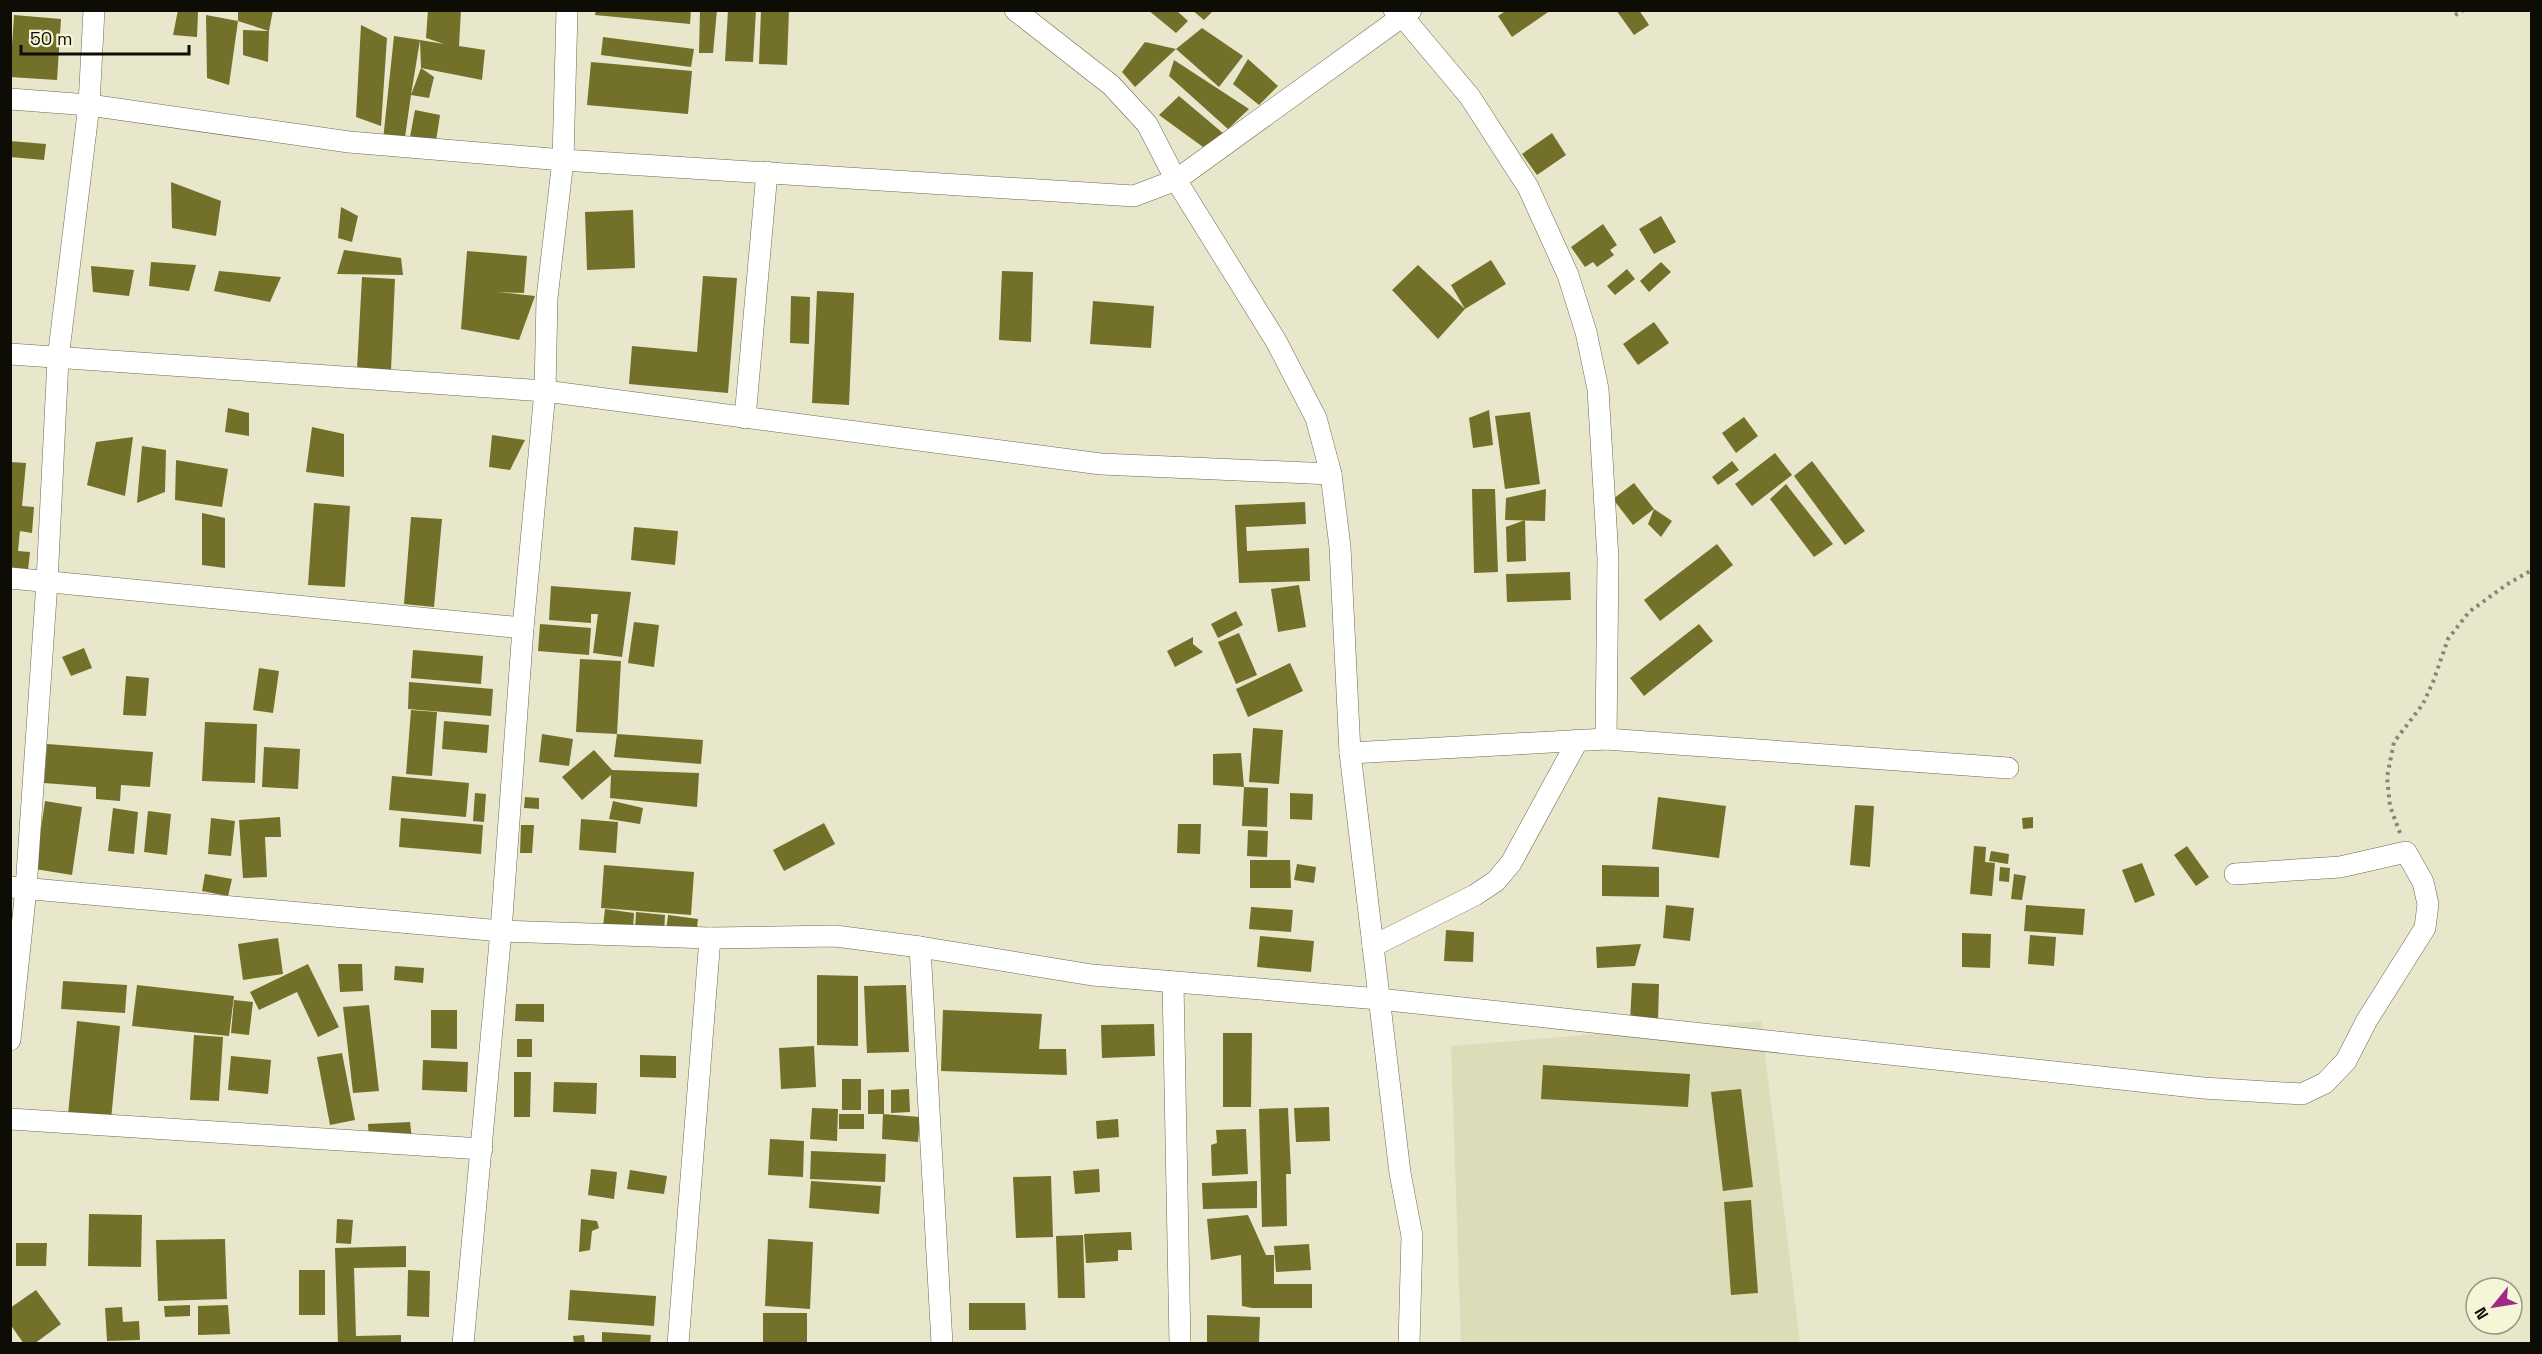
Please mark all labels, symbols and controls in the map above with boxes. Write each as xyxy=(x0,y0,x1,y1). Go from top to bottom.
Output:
scale bar xyxy=(21,18,189,56)
text: 50 m xyxy=(30,27,72,50)
north arrow xyxy=(2464,1276,2524,1336)
text: N xyxy=(2470,1303,2493,1323)

